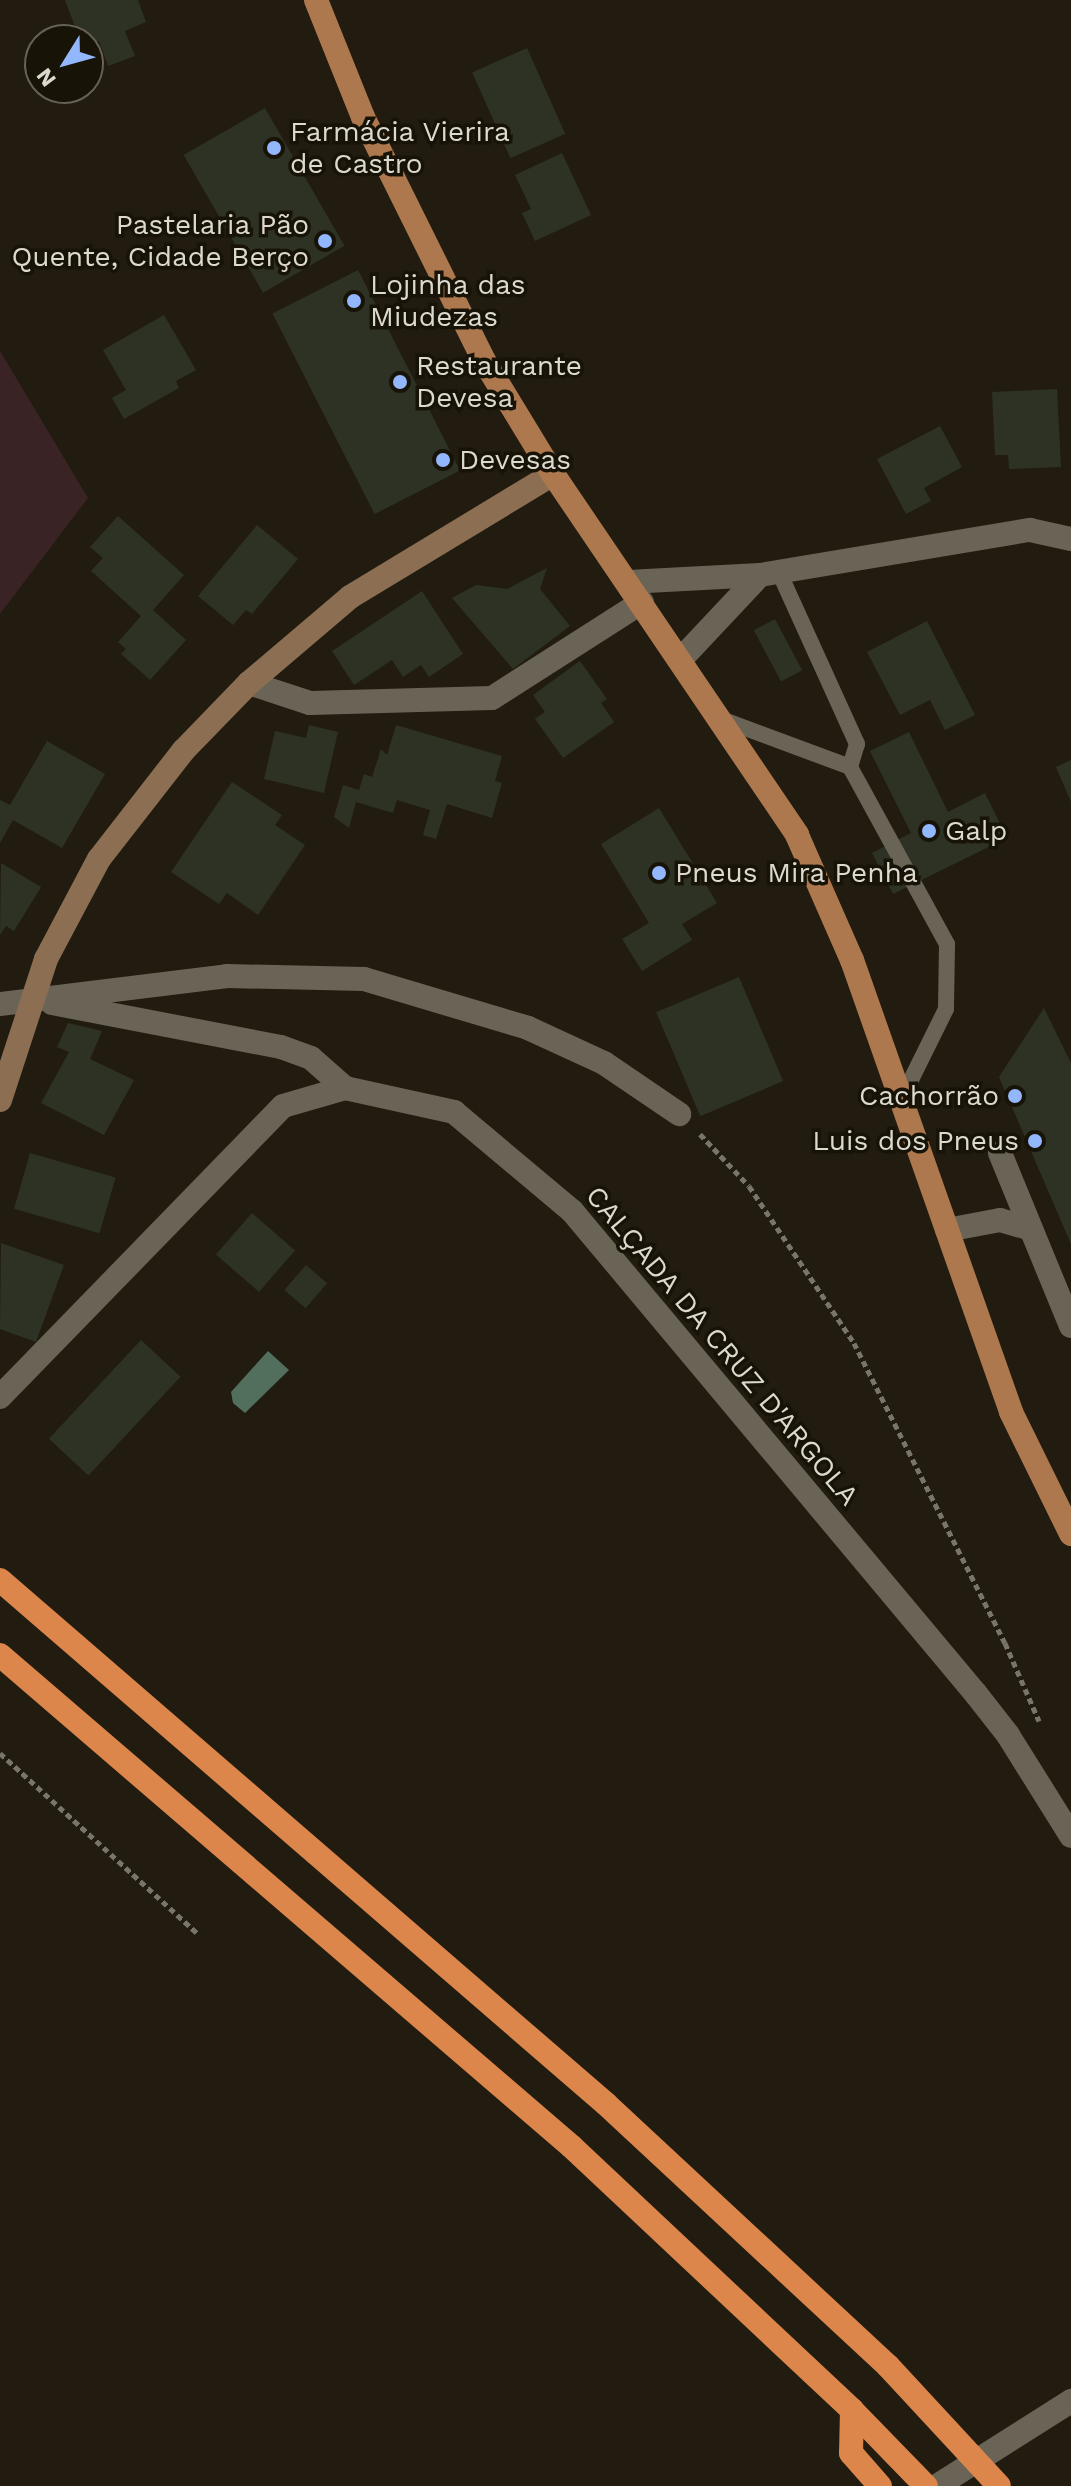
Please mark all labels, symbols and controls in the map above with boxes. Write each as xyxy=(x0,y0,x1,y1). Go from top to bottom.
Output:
north arrow xyxy=(24,24,104,104)
text: N xyxy=(31,64,61,92)
place label: Farmácia Vierira de Castro xyxy=(290,115,511,181)
marker: Farmácia Vierira de Castro xyxy=(265,139,283,157)
place label: Pastelaria Pão Quente, Cidade Berço xyxy=(11,208,309,274)
marker: Pastelaria Pão Quente, Cidade Berço xyxy=(316,232,334,250)
place label: Lojinha das Miudezas xyxy=(370,268,526,334)
marker: Lojinha das Miudezas xyxy=(345,292,363,310)
place label: Restaurante Devesa xyxy=(416,349,582,415)
marker: Restaurante Devesa xyxy=(391,373,409,391)
place label: Devesas xyxy=(459,443,571,477)
marker: Devesas xyxy=(434,451,452,469)
place label: Galp xyxy=(945,814,1007,848)
marker: Galp xyxy=(920,822,938,840)
place label: Pneus Mira Penha xyxy=(675,856,918,890)
marker: Pneus Mira Penha xyxy=(650,864,668,882)
place label: Cachorrão xyxy=(859,1079,999,1113)
marker: Cachorrão xyxy=(1006,1087,1024,1105)
place label: Luis dos Pneus xyxy=(812,1124,1019,1158)
marker: Luis dos Pneus xyxy=(1026,1132,1044,1150)
street label: CALÇADA DA CRUZ D'ARGOLA xyxy=(578,1179,866,1513)

